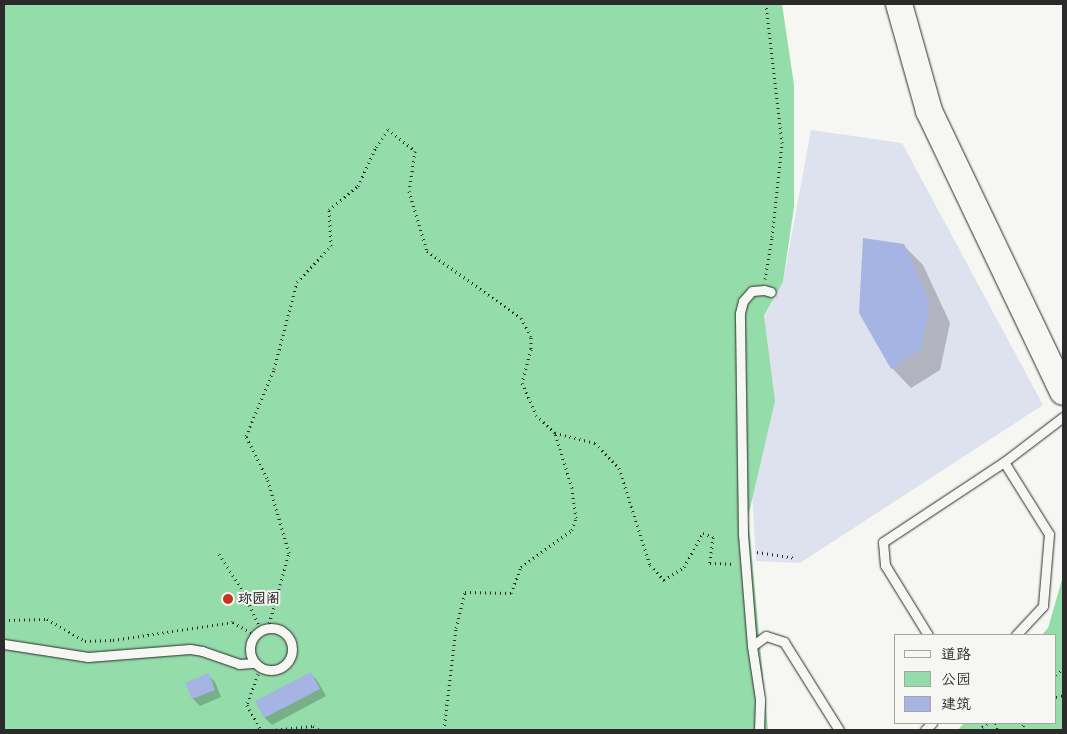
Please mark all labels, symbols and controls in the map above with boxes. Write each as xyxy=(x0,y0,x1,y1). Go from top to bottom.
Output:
place label: 珎园阁 xyxy=(238,591,280,607)
marker: 珎园阁 xyxy=(222,593,234,605)
legend xyxy=(894,634,1057,724)
text: 道路 xyxy=(941,641,971,667)
text: 公园 xyxy=(941,666,971,692)
text: 建筑 xyxy=(941,691,971,717)

